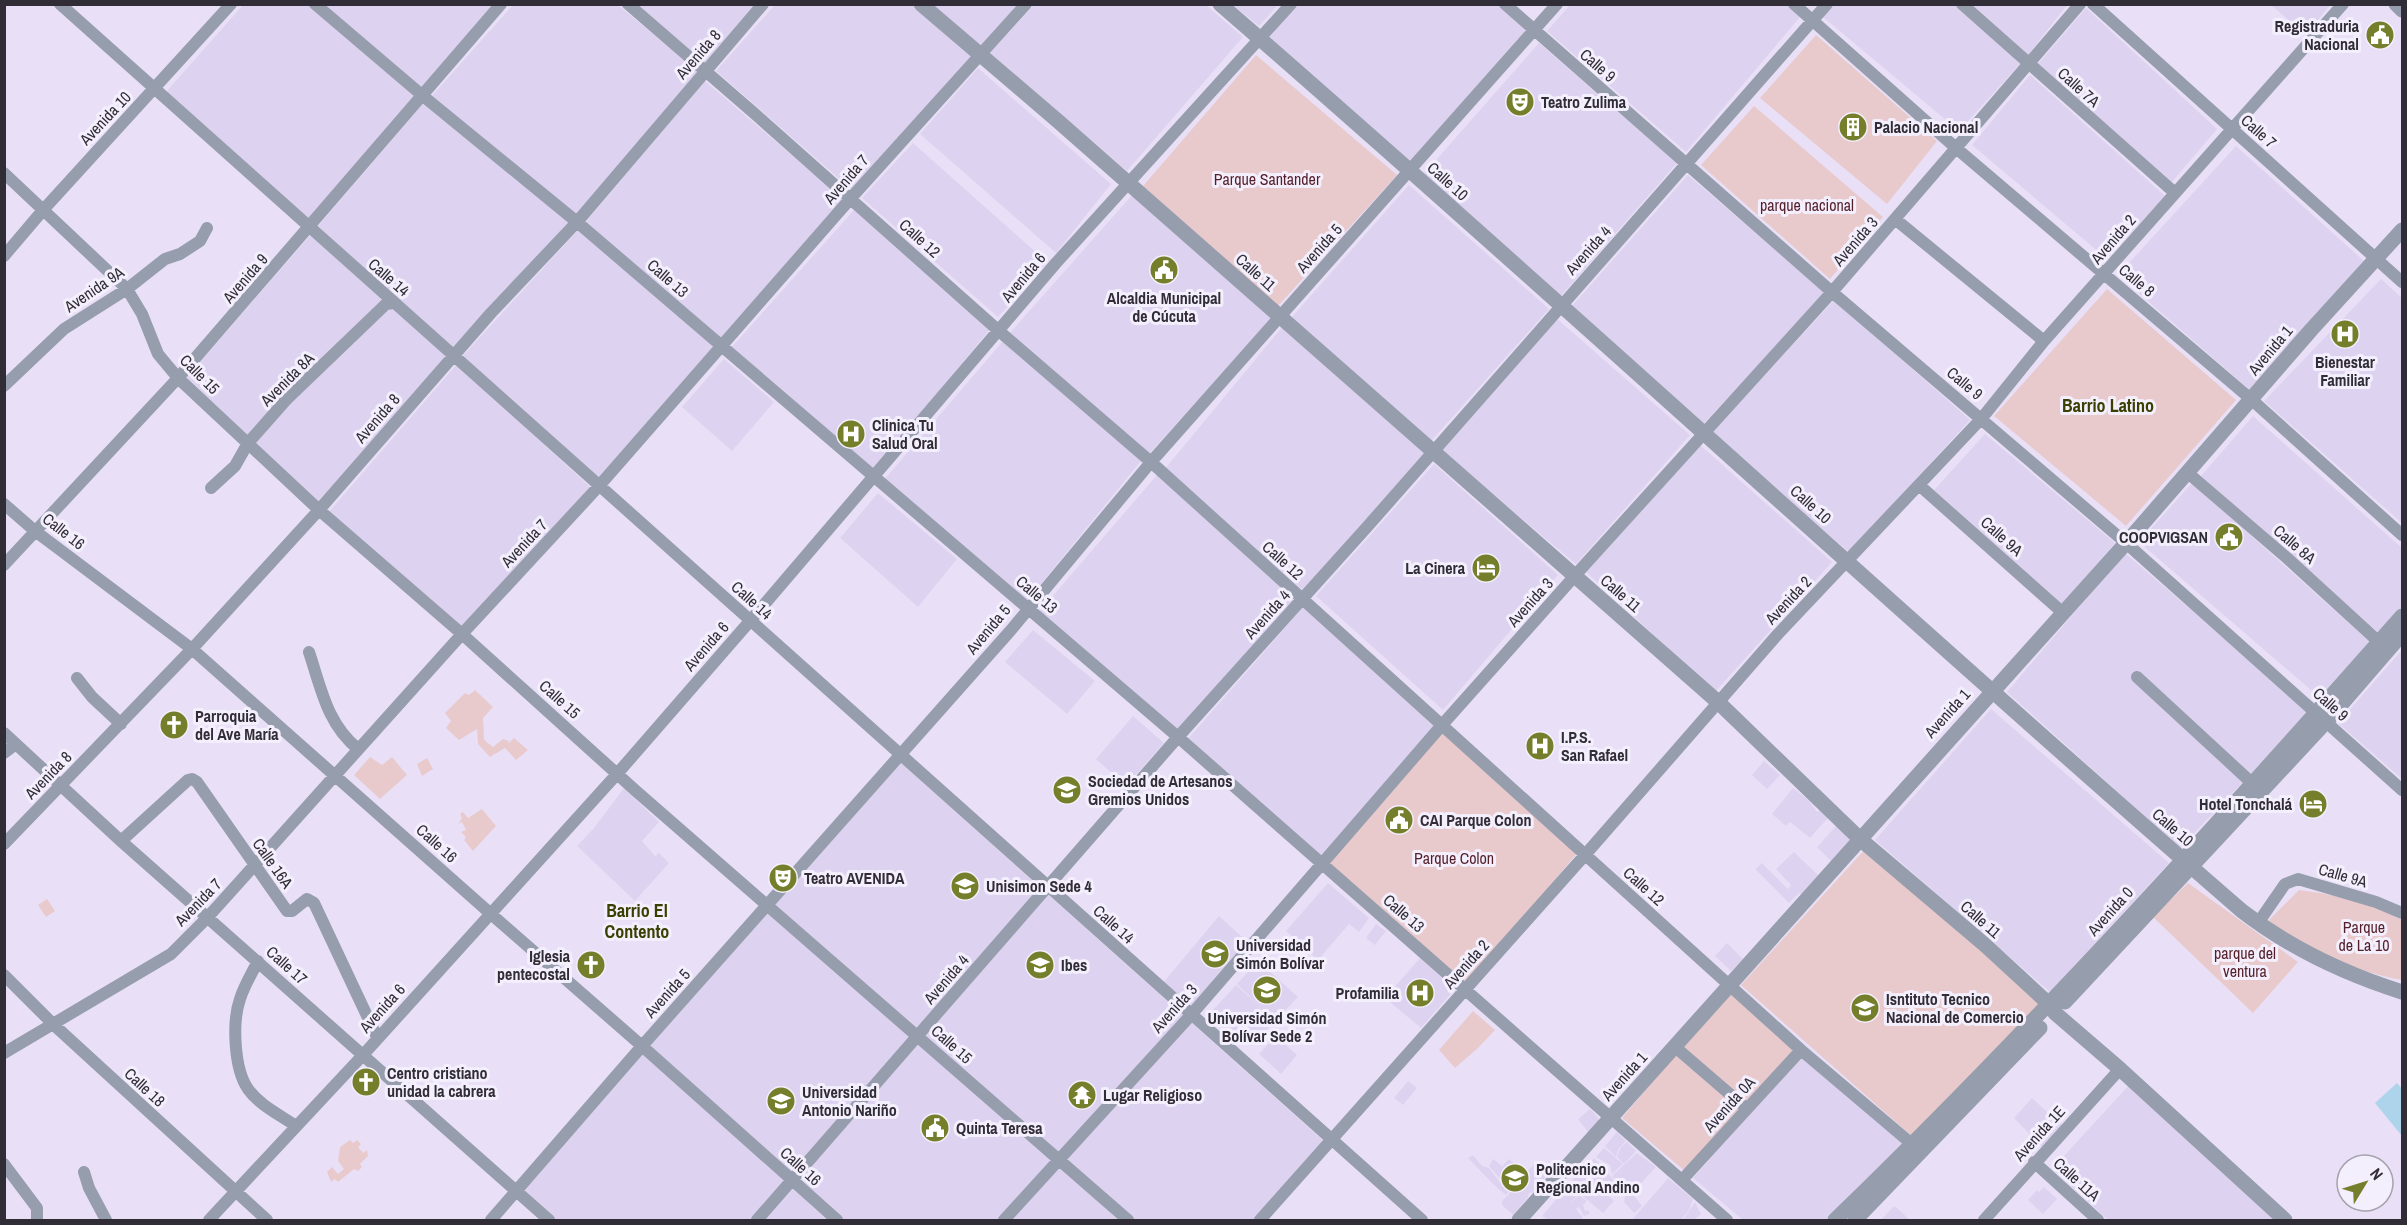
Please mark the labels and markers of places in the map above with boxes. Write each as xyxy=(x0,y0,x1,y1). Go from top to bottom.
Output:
place label: Registraduria Nacional xyxy=(2274,15,2360,55)
public building icon: Registraduria Nacional xyxy=(2364,19,2396,51)
theatre icon: Teatro Zulima xyxy=(1504,86,1536,118)
place label: Teatro Zulima xyxy=(1541,91,1627,113)
building icon: Palacio Nacional xyxy=(1837,111,1869,143)
place label: Palacio Nacional xyxy=(1874,116,1978,138)
public building icon: Alcaldia Municipal de Cúcuta xyxy=(1148,254,1180,286)
place label: Alcaldia Municipal de Cúcuta xyxy=(1107,287,1221,327)
hospital icon: Bienestar Familiar xyxy=(2329,318,2361,350)
place label: Bienestar Familiar xyxy=(2315,351,2376,391)
place label: Clinica Tu Salud Oral xyxy=(872,414,938,454)
hospital icon: Clinica Tu Salud Oral xyxy=(835,418,867,450)
public building icon: COOPVIGSAN xyxy=(2213,521,2245,553)
place label: COOPVIGSAN xyxy=(2119,526,2208,548)
hotel icon: La Cinera xyxy=(1470,552,1502,584)
place label: La Cinera xyxy=(1405,557,1466,579)
place label: Parroquia del Ave María xyxy=(195,705,279,745)
church icon: Parroquia del Ave María xyxy=(158,709,190,741)
place label: I.P.S. San Rafael xyxy=(1561,726,1628,766)
hospital icon: I.P.S. San Rafael xyxy=(1524,730,1556,762)
place label: Sociedad de Artesanos Gremios Unidos xyxy=(1088,770,1233,810)
school or university icon: Sociedad de Artesanos Gremios Unidos xyxy=(1051,774,1083,806)
hotel icon: Hotel Tonchalá xyxy=(2297,788,2329,820)
place label: Hotel Tonchalá xyxy=(2199,793,2293,815)
public building icon: CAI Parque Colon xyxy=(1383,804,1415,836)
place label: CAI Parque Colon xyxy=(1420,809,1532,831)
theatre icon: Teatro AVENIDA xyxy=(767,862,799,894)
place label: Teatro AVENIDA xyxy=(804,867,905,889)
school or university icon: Unisimon Sede 4 xyxy=(949,870,981,902)
place label: Unisimon Sede 4 xyxy=(986,875,1092,897)
place label: Universidad Simón Bolívar xyxy=(1236,934,1325,974)
school or university icon: Universidad Simón Bolívar xyxy=(1199,938,1231,970)
place label: Iglesia pentecostal xyxy=(497,945,571,985)
church icon: Iglesia pentecostal xyxy=(575,949,607,981)
school or university icon: Ibes xyxy=(1024,949,1056,981)
place label: Ibes xyxy=(1061,954,1087,976)
school or university icon: Universidad Simón Bolívar Sede 2 xyxy=(1251,974,1283,1006)
hospital icon: Profamilia xyxy=(1404,977,1436,1009)
place label: Profamilia xyxy=(1336,982,1400,1004)
place label: Isntituto Tecnico Nacional de Comercio xyxy=(1886,988,2024,1028)
school or university icon: Isntituto Tecnico Nacional de Comercio xyxy=(1849,992,1881,1024)
place label: Universidad Simón Bolívar Sede 2 xyxy=(1208,1007,1326,1047)
place label: Centro cristiano unidad la cabrera xyxy=(387,1062,496,1102)
church icon: Centro cristiano unidad la cabrera xyxy=(350,1066,382,1098)
temple icon: Lugar Religioso xyxy=(1066,1079,1098,1111)
place label: Universidad Antonio Nariño xyxy=(802,1081,897,1121)
place label: Lugar Religioso xyxy=(1103,1084,1202,1106)
school or university icon: Universidad Antonio Nariño xyxy=(765,1085,797,1117)
public building icon: Quinta Teresa xyxy=(919,1112,951,1144)
place label: Quinta Teresa xyxy=(956,1117,1043,1139)
place label: Politecnico Regional Andino xyxy=(1536,1158,1640,1198)
school or university icon: Politecnico Regional Andino xyxy=(1499,1162,1531,1194)

